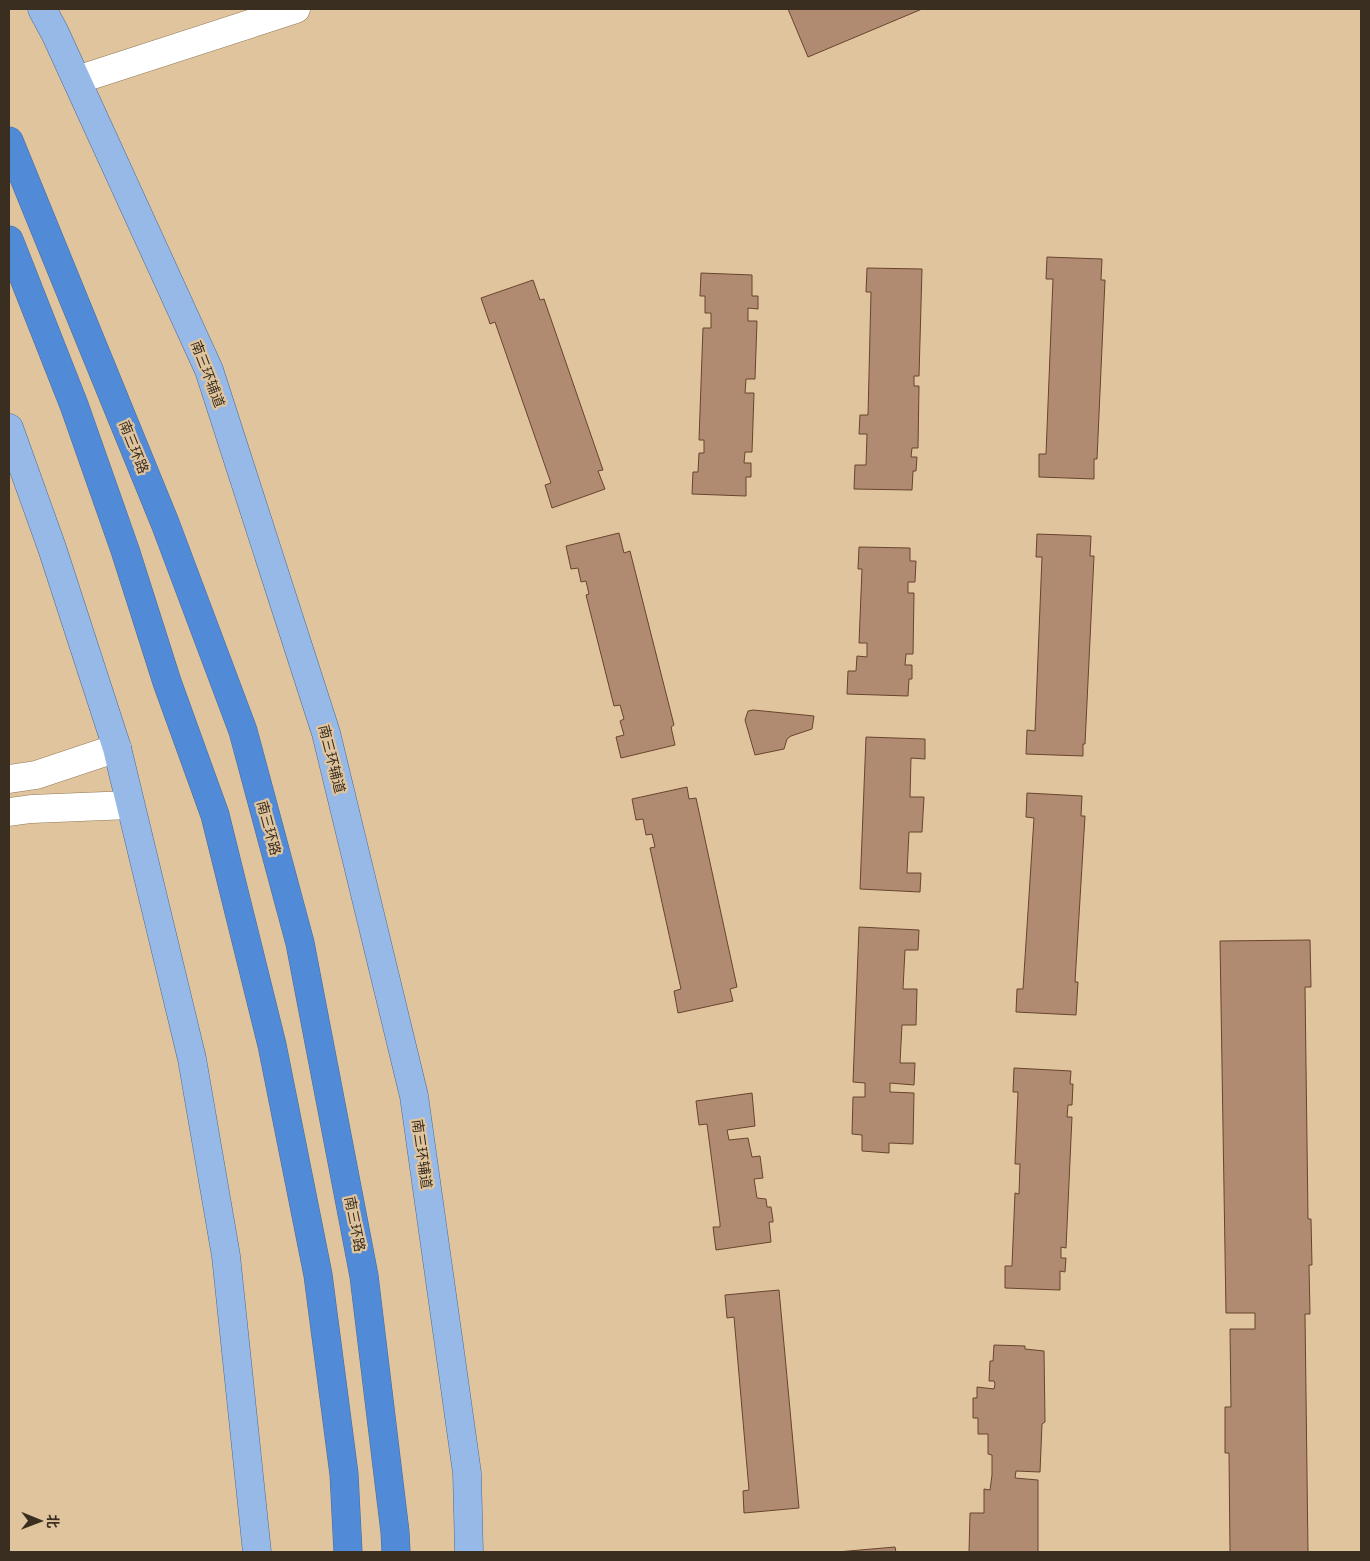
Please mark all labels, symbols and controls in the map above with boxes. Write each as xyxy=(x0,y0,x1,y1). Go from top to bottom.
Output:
street label: 南三环辅道 xyxy=(188,338,228,410)
street label: 南三环路 xyxy=(116,418,152,476)
street label: 南三环辅道 xyxy=(316,723,348,795)
street label: 南三环路 xyxy=(254,799,284,857)
street label: 南三环辅道 xyxy=(409,1118,435,1190)
street label: 南三环路 xyxy=(342,1195,368,1253)
north arrow xyxy=(15,1496,65,1546)
text: 北 xyxy=(45,1514,61,1528)

